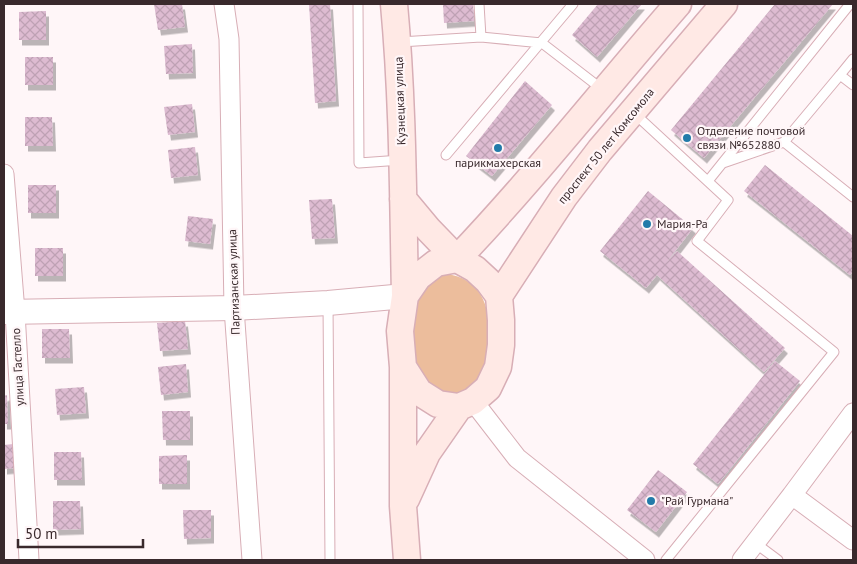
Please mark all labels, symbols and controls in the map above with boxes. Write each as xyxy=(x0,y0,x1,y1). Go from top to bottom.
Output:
street label: Кузнецкая улица xyxy=(390,56,409,146)
street label: проспект 50 лет Комсомола xyxy=(554,85,657,207)
place label: Отделение почтовой связи №652880 xyxy=(697,123,805,152)
marker: Отделение почтовой связи №652880 xyxy=(681,132,693,144)
marker: парикмахерская xyxy=(492,142,504,154)
place label: парикмахерская xyxy=(455,155,541,170)
place label: Мария-Ра xyxy=(657,216,708,231)
marker: Мария-Ра xyxy=(641,218,653,230)
street label: Партизанская улица xyxy=(224,229,243,335)
street label: улица Гастелло xyxy=(8,328,27,406)
place label: "Рай Гурмана" xyxy=(661,493,733,508)
marker: "Рай Гурмана" xyxy=(645,495,657,507)
scale bar xyxy=(18,516,142,548)
text: 50 m xyxy=(25,524,58,543)

